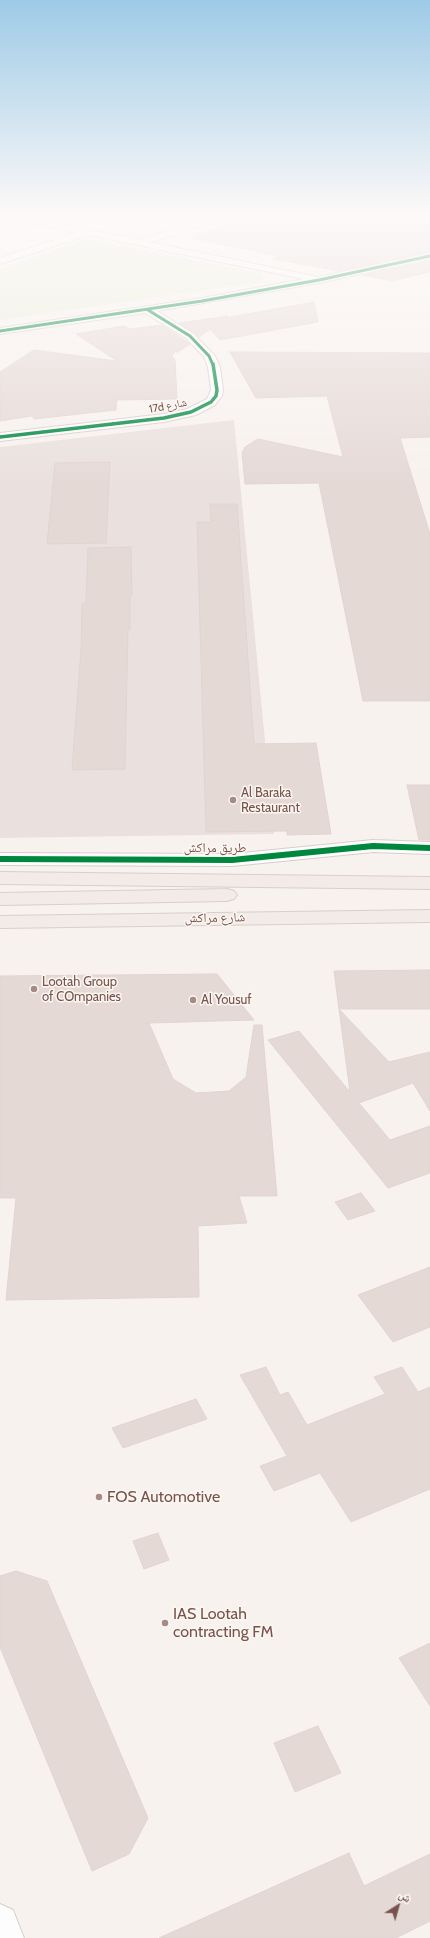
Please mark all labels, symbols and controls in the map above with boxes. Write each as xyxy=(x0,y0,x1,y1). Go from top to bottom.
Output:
street label: 17d شارع xyxy=(148,396,188,416)
place label: Al Baraka Restaurant xyxy=(241,785,300,816)
marker: Al Baraka Restaurant xyxy=(228,795,238,805)
street label: طريق مراكش xyxy=(184,840,246,856)
street label: شارع مراكش xyxy=(185,910,245,926)
place label: Lootah Group of COmpanies xyxy=(42,974,121,1005)
marker: Lootah Group of COmpanies xyxy=(29,984,39,994)
place label: Al Yousuf xyxy=(201,992,252,1008)
marker: Al Yousuf xyxy=(188,995,198,1005)
place label: FOS Automotive xyxy=(107,1487,220,1507)
marker: FOS Automotive xyxy=(94,1492,104,1502)
place label: IAS Lootah contracting FM xyxy=(173,1604,273,1642)
marker: IAS Lootah contracting FM xyxy=(160,1618,170,1628)
north arrow xyxy=(378,1886,418,1926)
text: ش xyxy=(396,1887,414,1906)

